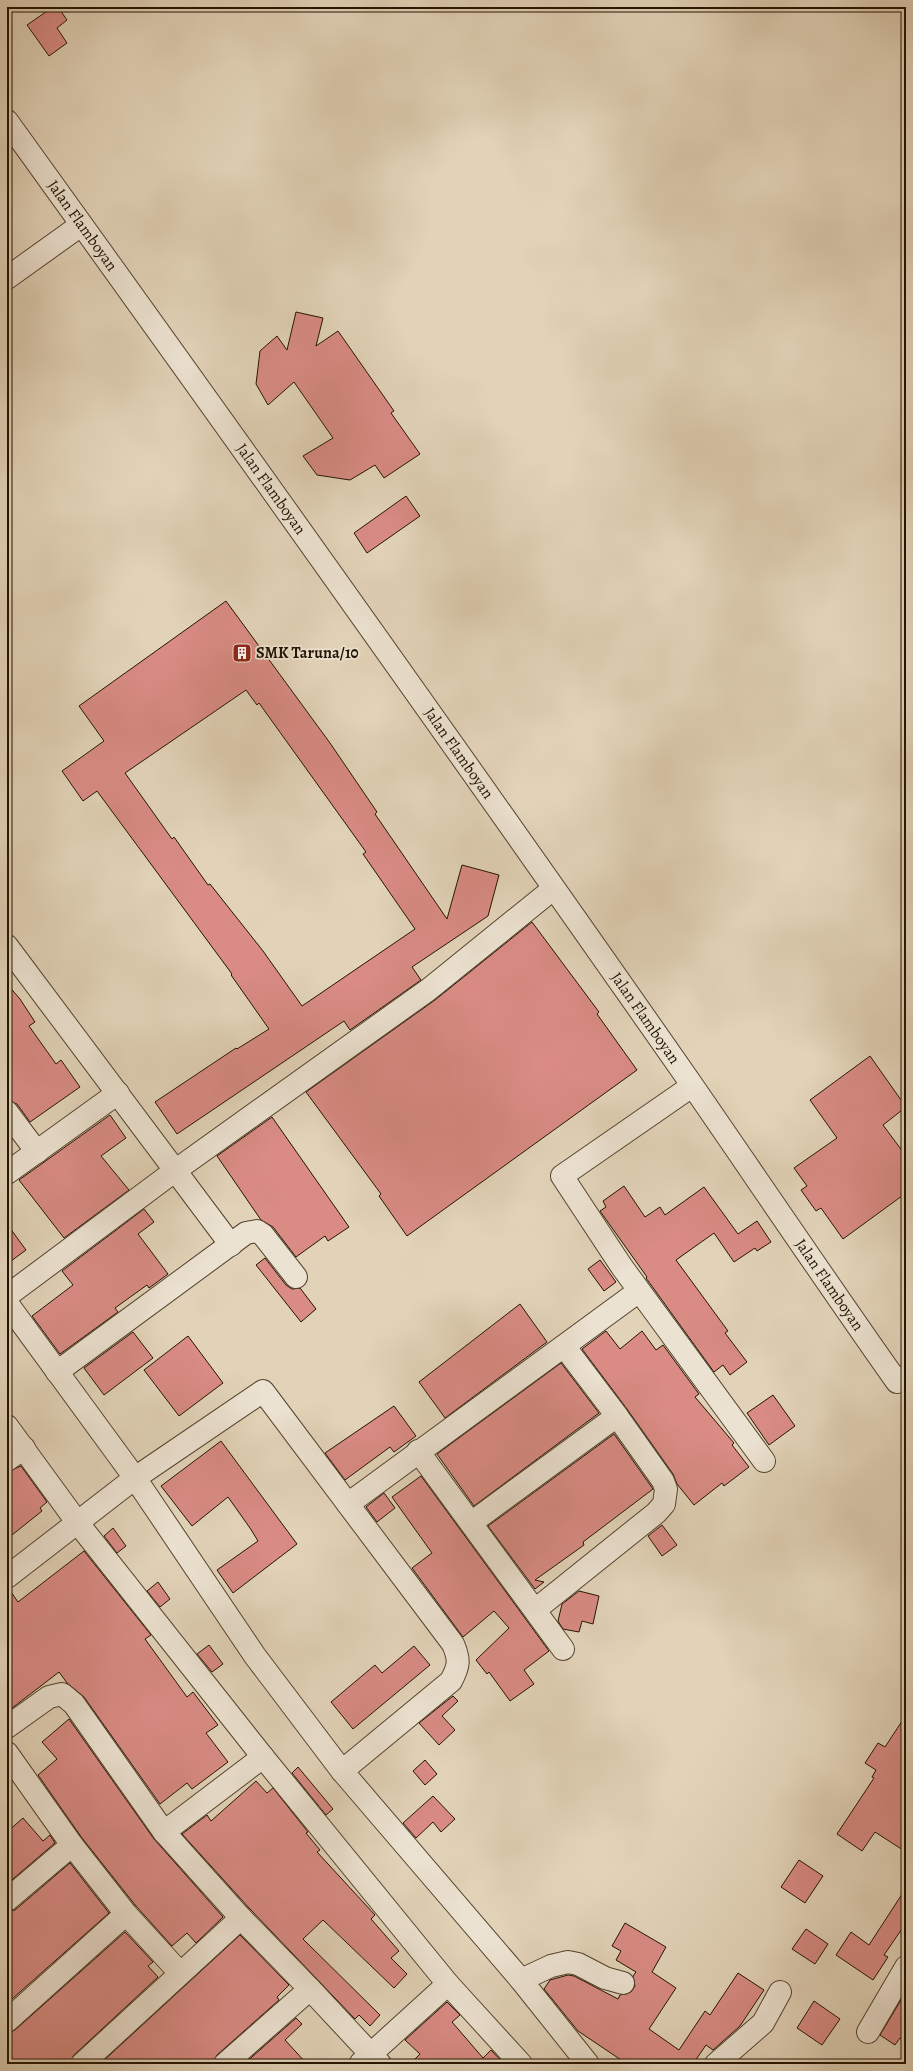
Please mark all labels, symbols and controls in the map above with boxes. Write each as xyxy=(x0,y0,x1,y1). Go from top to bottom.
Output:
street label: Jalan Flamboyan xyxy=(42,176,123,276)
street label: Jalan Flamboyan xyxy=(231,439,311,539)
building icon: SMK Taruna/10 xyxy=(231,642,253,664)
place label: SMK Taruna/10 xyxy=(256,642,359,664)
street label: Jalan Flamboyan xyxy=(419,703,499,804)
street label: Jalan Flamboyan xyxy=(605,968,685,1069)
street label: Jalan Flamboyan xyxy=(790,1234,869,1335)

